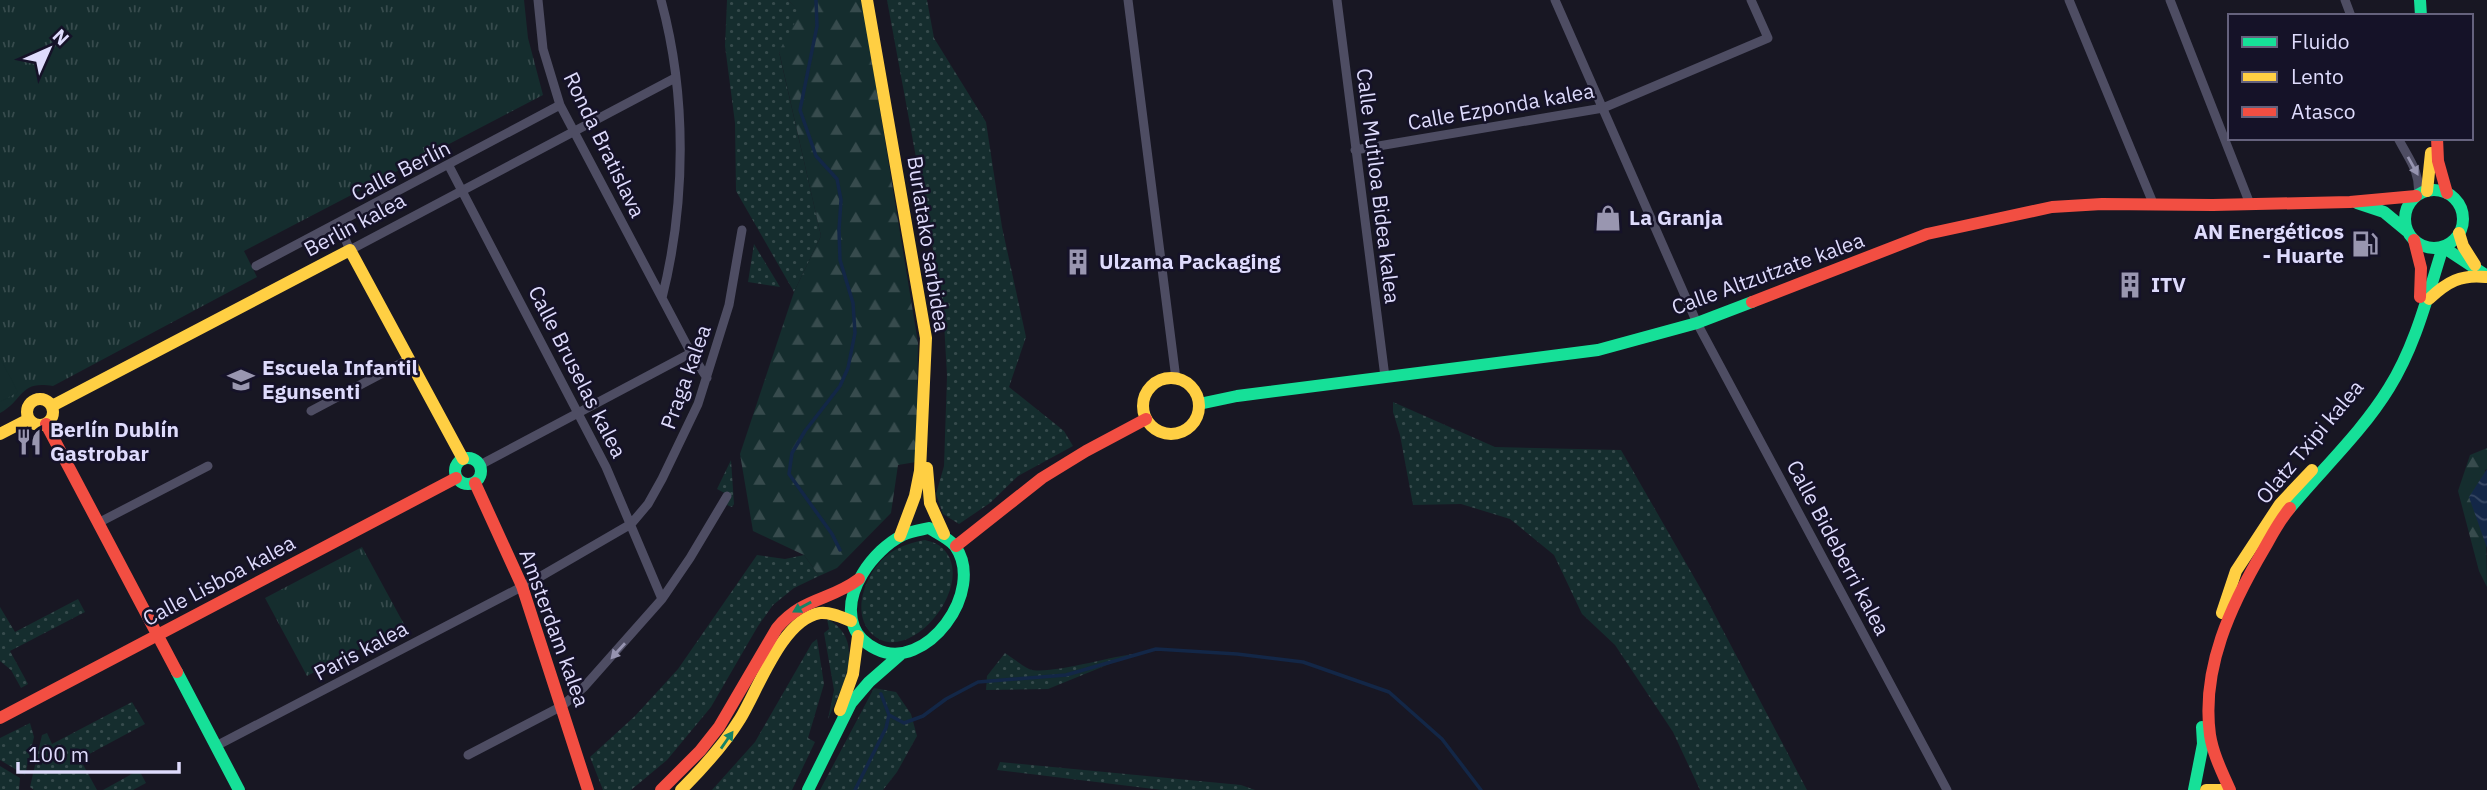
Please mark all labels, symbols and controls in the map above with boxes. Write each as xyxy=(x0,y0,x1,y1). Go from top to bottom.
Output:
north arrow xyxy=(14,14,84,84)
legend xyxy=(2228,14,2473,140)
text: N xyxy=(48,24,74,50)
text: Fluido xyxy=(2291,27,2350,55)
text: Lento xyxy=(2291,62,2344,90)
street label: Ronda Bratislava xyxy=(558,67,652,222)
street label: Calle Mutiloa Bidea kalea xyxy=(1351,67,1407,305)
street label: Calle Ezponda kalea xyxy=(1405,76,1596,136)
text: Atasco xyxy=(2291,97,2355,125)
street label: Calle Berlín xyxy=(346,133,455,207)
street label: Burlatako sarbidea xyxy=(901,154,957,334)
one-way arrow xyxy=(2406,156,2418,176)
street label: Berlin kalea xyxy=(299,186,410,263)
shop icon: La Granja xyxy=(1593,203,1623,233)
place label: La Granja xyxy=(1629,203,1723,231)
place label: AN Energéticos - Huarte xyxy=(2194,217,2344,269)
street label: Calle Altzutzate kalea xyxy=(1668,225,1868,321)
fuel station icon: AN Energéticos - Huarte xyxy=(2350,229,2380,259)
building icon: Ulzama Packaging xyxy=(1063,247,1093,277)
place label: Ulzama Packaging xyxy=(1099,247,1281,275)
building icon: ITV xyxy=(2115,270,2145,300)
place label: ITV xyxy=(2151,270,2186,298)
street label: Calle Bruselas kalea xyxy=(522,281,633,463)
street label: Praga kalea xyxy=(653,321,717,433)
place label: Escuela Infantil Egunsenti xyxy=(262,353,418,405)
school or university icon: Escuela Infantil Egunsenti xyxy=(226,365,256,395)
street label: Olatz Txipi kalea xyxy=(2249,373,2369,509)
place label: Berlín Dublín Gastrobar xyxy=(50,415,179,467)
restaurant icon: Berlín Dublín Gastrobar xyxy=(14,427,44,457)
street label: Calle Bideberri kalea xyxy=(1781,455,1897,640)
street label: Calle Lisboa kalea xyxy=(137,528,300,632)
street label: Amsterdam kalea xyxy=(513,545,596,710)
one-way arrow xyxy=(792,601,811,613)
street label: Paris kalea xyxy=(309,614,412,687)
one-way arrow xyxy=(610,643,626,660)
scale bar xyxy=(18,730,178,774)
one-way arrow xyxy=(720,731,734,749)
text: 100 m xyxy=(28,740,89,768)

